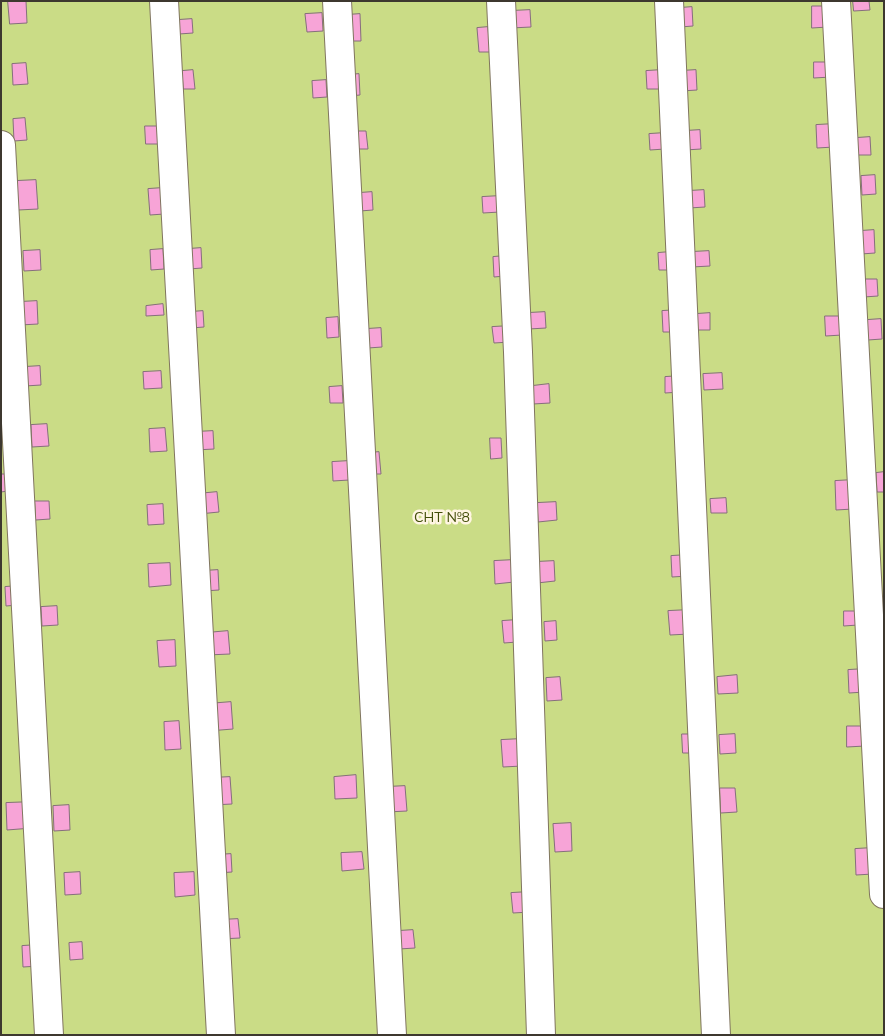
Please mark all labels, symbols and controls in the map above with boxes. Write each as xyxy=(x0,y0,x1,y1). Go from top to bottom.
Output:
park label: СНТ №8 xyxy=(414,510,470,526)

